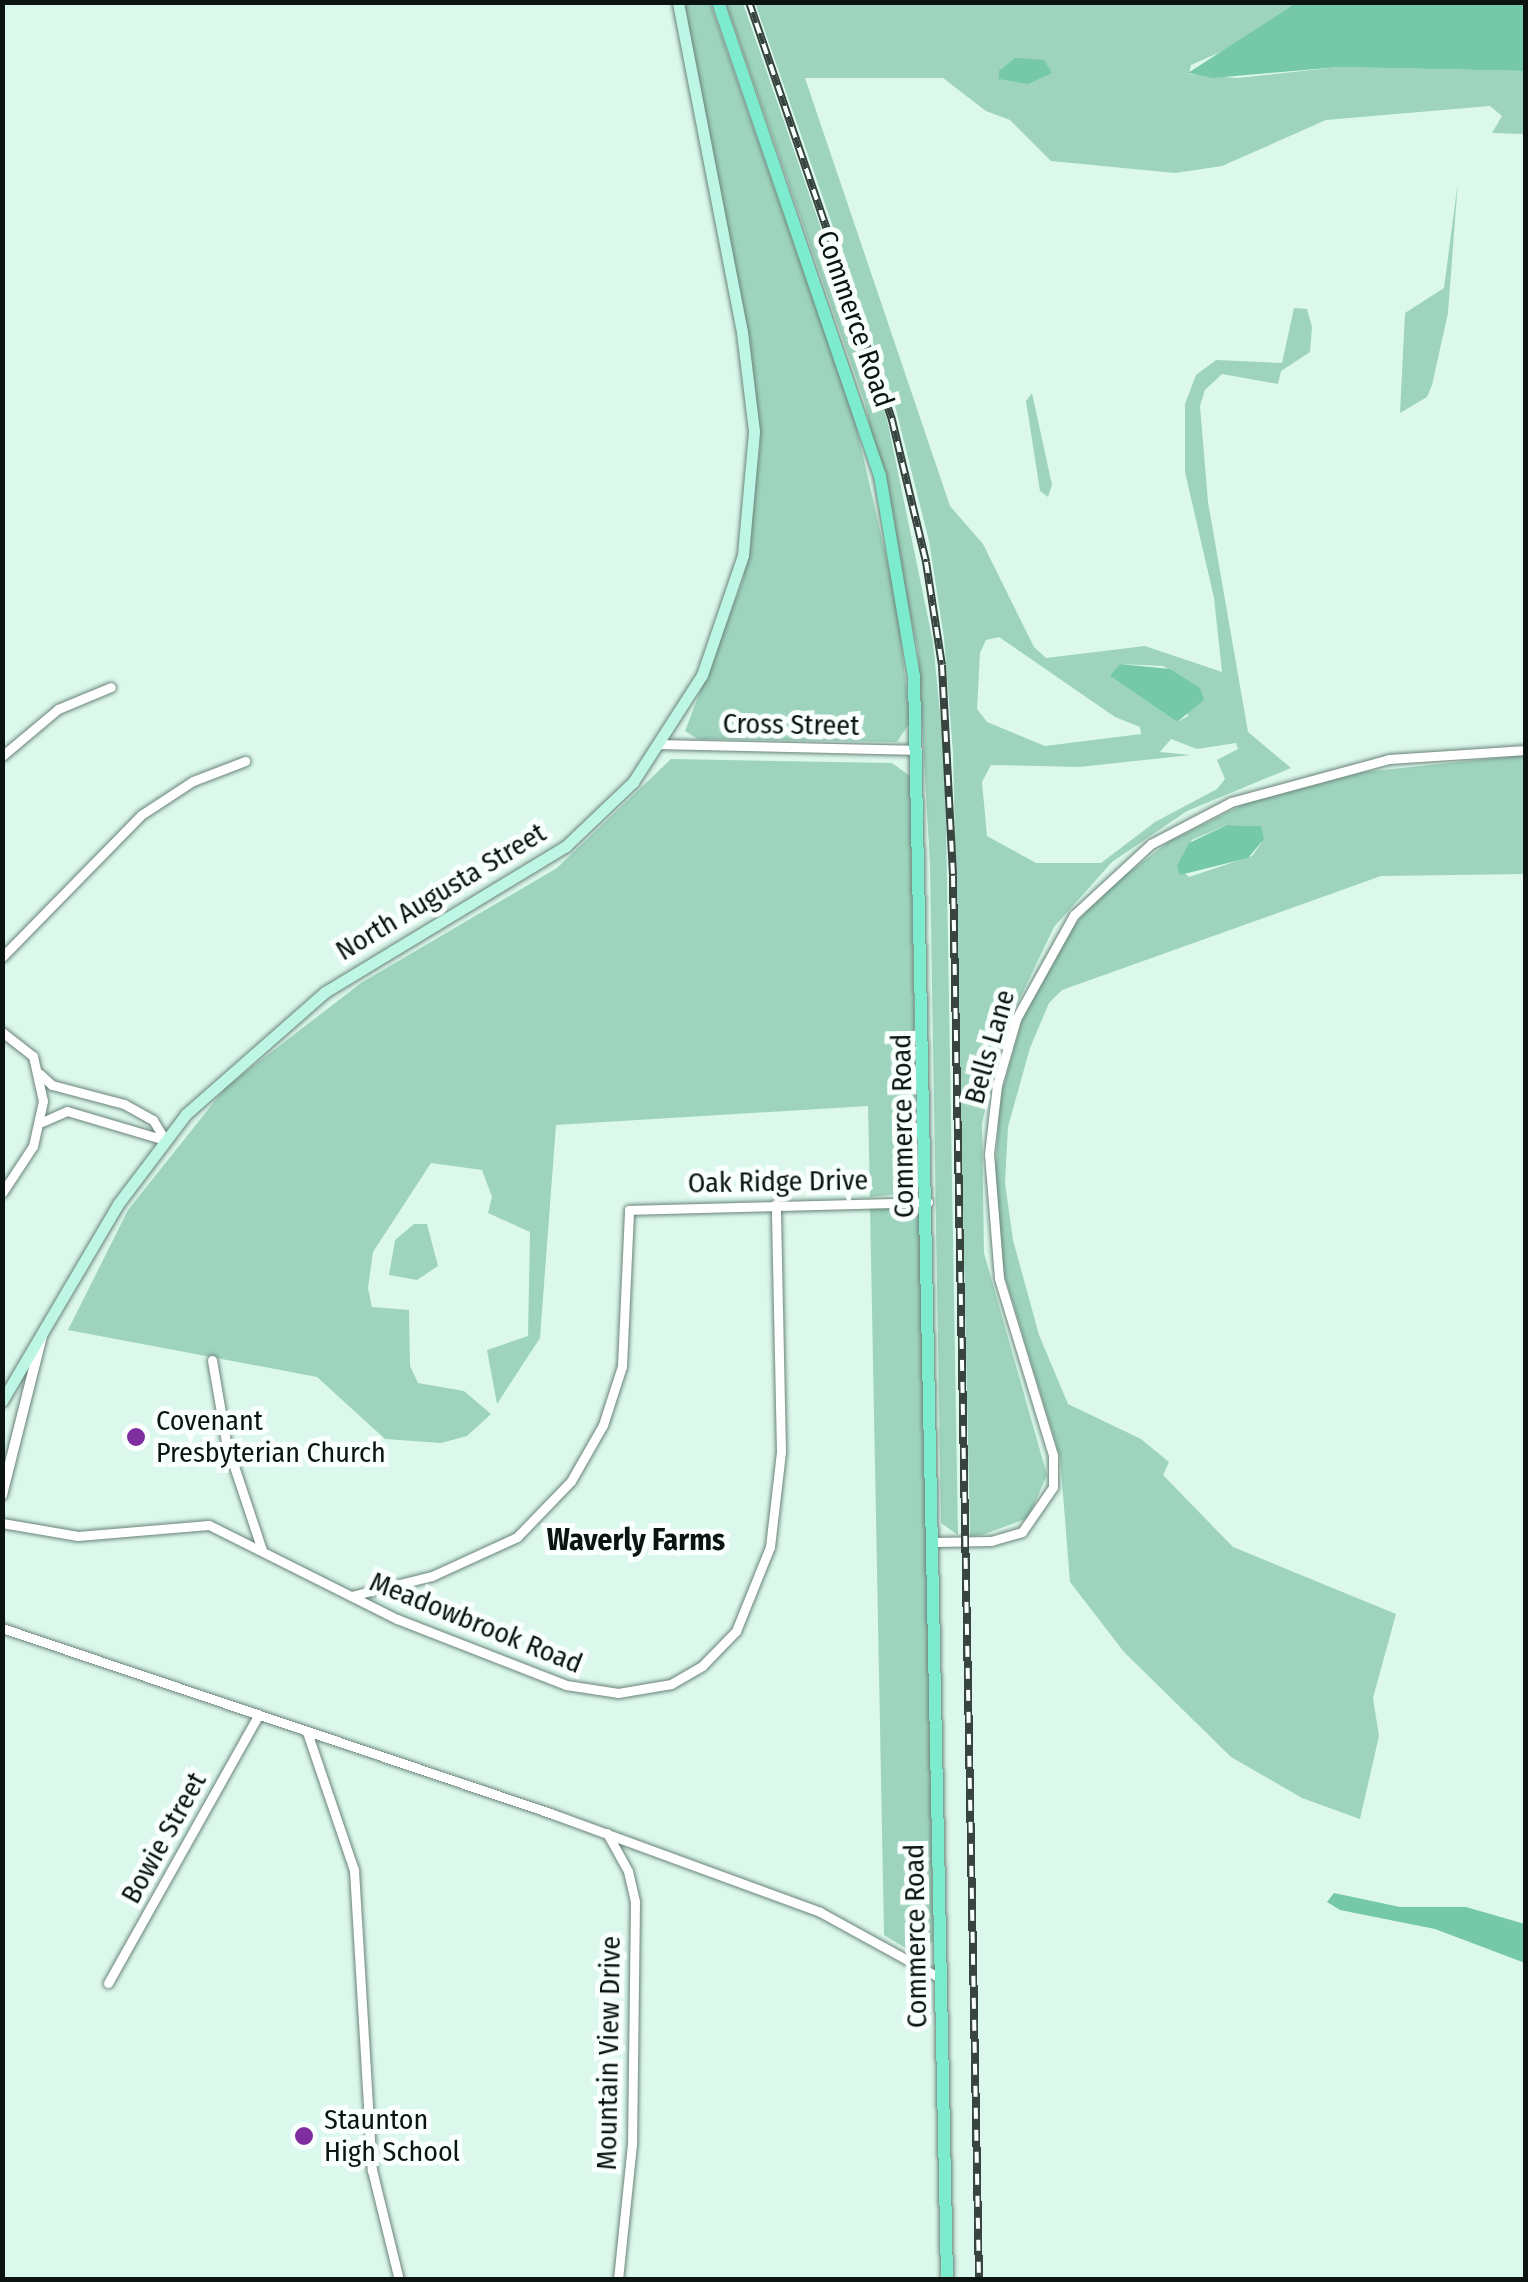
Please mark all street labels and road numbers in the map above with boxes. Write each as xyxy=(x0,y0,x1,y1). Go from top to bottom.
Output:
street label: Commerce Road xyxy=(809,226,901,412)
street label: Cross Street xyxy=(722,707,860,743)
street label: North Augusta Street xyxy=(330,816,552,968)
street label: Bells Lane xyxy=(958,986,1022,1108)
street label: Commerce Road xyxy=(885,1034,921,1218)
street label: Oak Ridge Drive xyxy=(688,1164,868,1200)
street label: Meadowbrook Road xyxy=(365,1565,587,1681)
street label: Bowie Street xyxy=(114,1767,214,1909)
street label: Commerce Road xyxy=(898,1844,934,2028)
street label: Mountain View Drive xyxy=(590,1936,628,2170)

